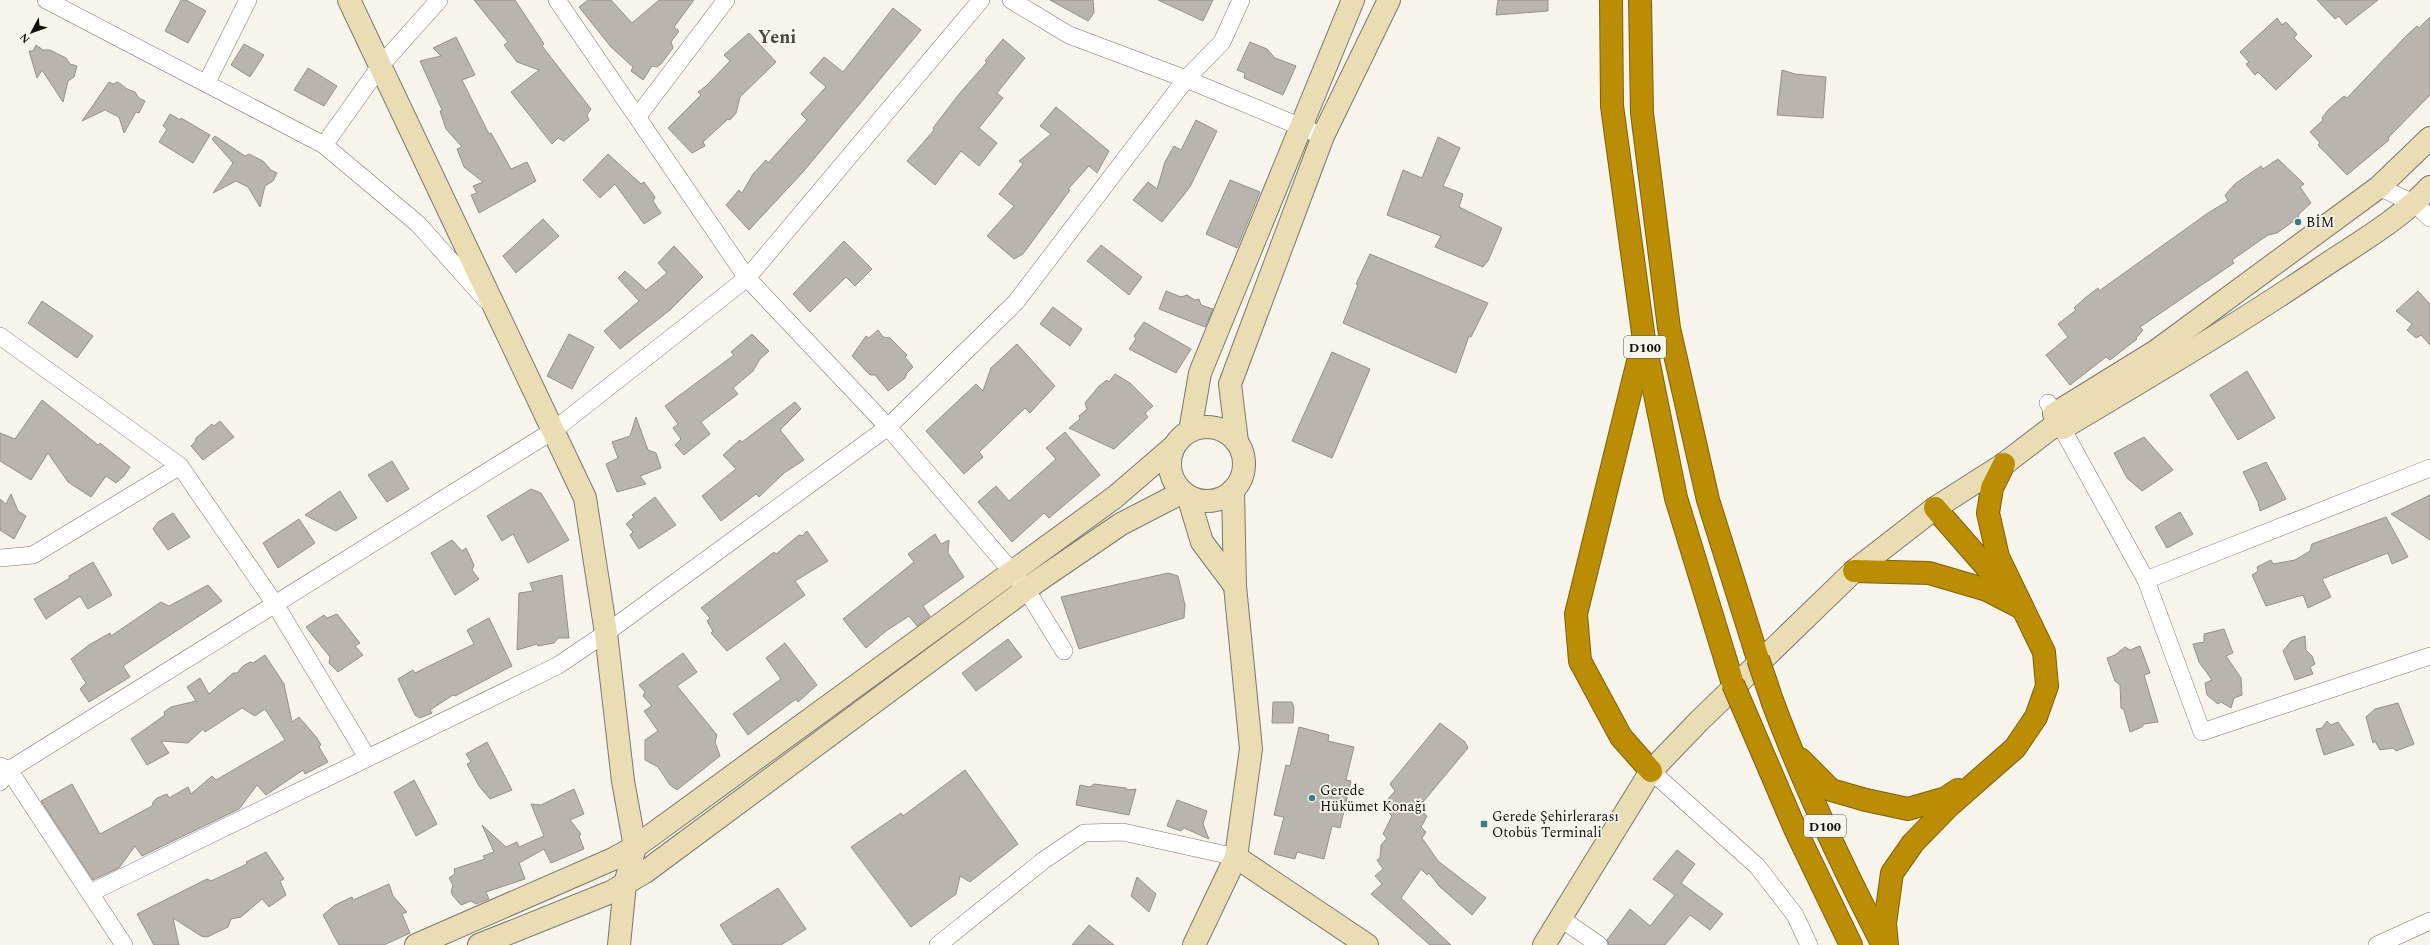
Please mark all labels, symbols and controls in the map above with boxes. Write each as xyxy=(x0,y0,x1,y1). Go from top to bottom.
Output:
north arrow xyxy=(12,12,52,52)
district label: Yeni xyxy=(758,24,796,51)
text: N xyxy=(15,29,34,47)
place label: BİM xyxy=(2306,212,2334,233)
marker: BİM xyxy=(2293,217,2303,227)
road number: D100 xyxy=(1624,336,1666,358)
place label: Gerede Hükümet Konağı xyxy=(1320,780,1426,817)
marker: Gerede Hükümet Konağı xyxy=(1307,793,1317,803)
place label: Gerede Şehirlerarası Otobüs Terminali xyxy=(1492,806,1619,843)
road number: D100 xyxy=(1804,815,1846,837)
marker: Gerede Şehirlerarası Otobüs Terminali xyxy=(1479,819,1489,829)

